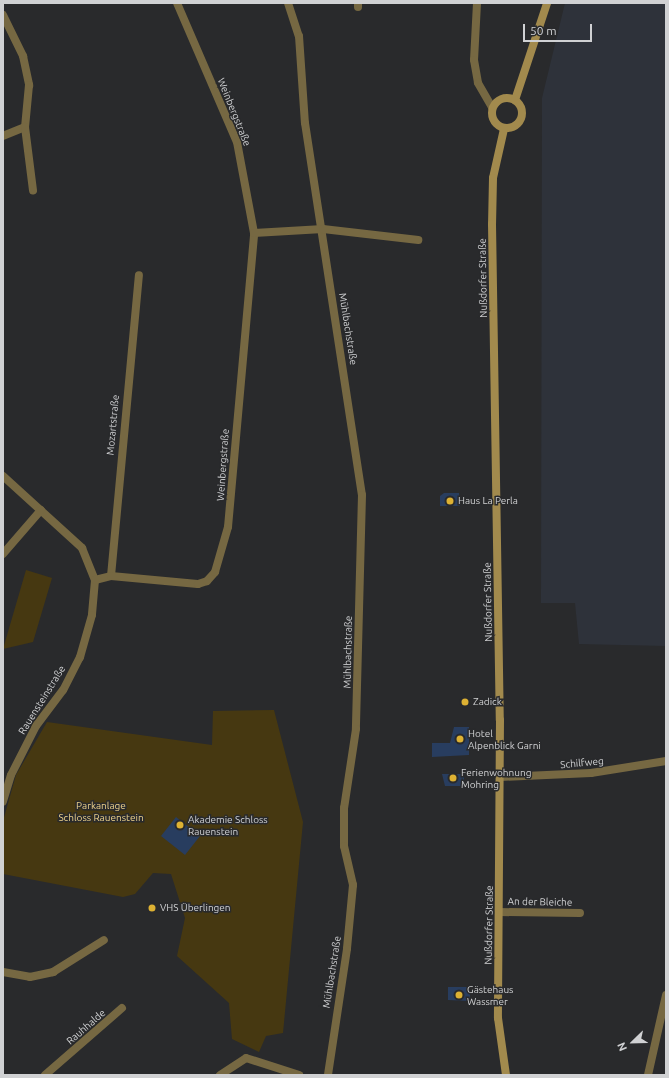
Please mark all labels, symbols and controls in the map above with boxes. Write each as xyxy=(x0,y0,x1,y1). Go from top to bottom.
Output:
scale bar xyxy=(525,16,594,42)
text: 50 m xyxy=(530,24,557,37)
street label: Weinbergstraße xyxy=(215,76,253,148)
street label: Nußdorfer Straße xyxy=(476,238,490,318)
street label: Mühlbachstraße xyxy=(336,292,360,366)
street label: Mozartstraße xyxy=(104,394,122,456)
street label: Weinbergstraße xyxy=(214,428,232,502)
place label: Haus La Perla xyxy=(458,495,518,507)
marker: Haus La Perla xyxy=(445,496,455,506)
street label: Nußdorfer Straße xyxy=(481,562,495,642)
street label: Mühlbachstraße xyxy=(341,615,355,689)
street label: Rauensteinstraße xyxy=(16,663,68,737)
place label: Zadick xyxy=(473,696,502,708)
marker: Zadick xyxy=(460,697,470,707)
place label: Hotel Alpenblick Garni xyxy=(468,727,541,750)
marker: Hotel Alpenblick Garni xyxy=(455,734,465,744)
street label: Schilfweg xyxy=(560,755,604,771)
place label: Ferienwohnung Mohring xyxy=(461,766,531,790)
marker: Ferienwohnung Mohring xyxy=(448,773,458,783)
park label: Parkanlage Schloss Rauenstein xyxy=(58,799,144,822)
place label: Akademie Schloss Rauenstein xyxy=(188,813,268,836)
marker: Akademie Schloss Rauenstein xyxy=(175,820,185,830)
street label: Nußdorfer Straße xyxy=(482,885,496,965)
street label: An der Bleiche xyxy=(508,895,572,909)
place label: VHS Überlingen xyxy=(160,902,231,914)
marker: VHS Überlingen xyxy=(147,903,157,913)
street label: Mühlbachstraße xyxy=(320,935,344,1009)
place label: Gästehaus Wassmer xyxy=(467,983,513,1006)
marker: Gästehaus Wassmer xyxy=(454,990,464,1000)
street label: Rauhhalde xyxy=(64,1007,108,1047)
north arrow xyxy=(613,1022,653,1062)
text: N xyxy=(615,1041,629,1053)

